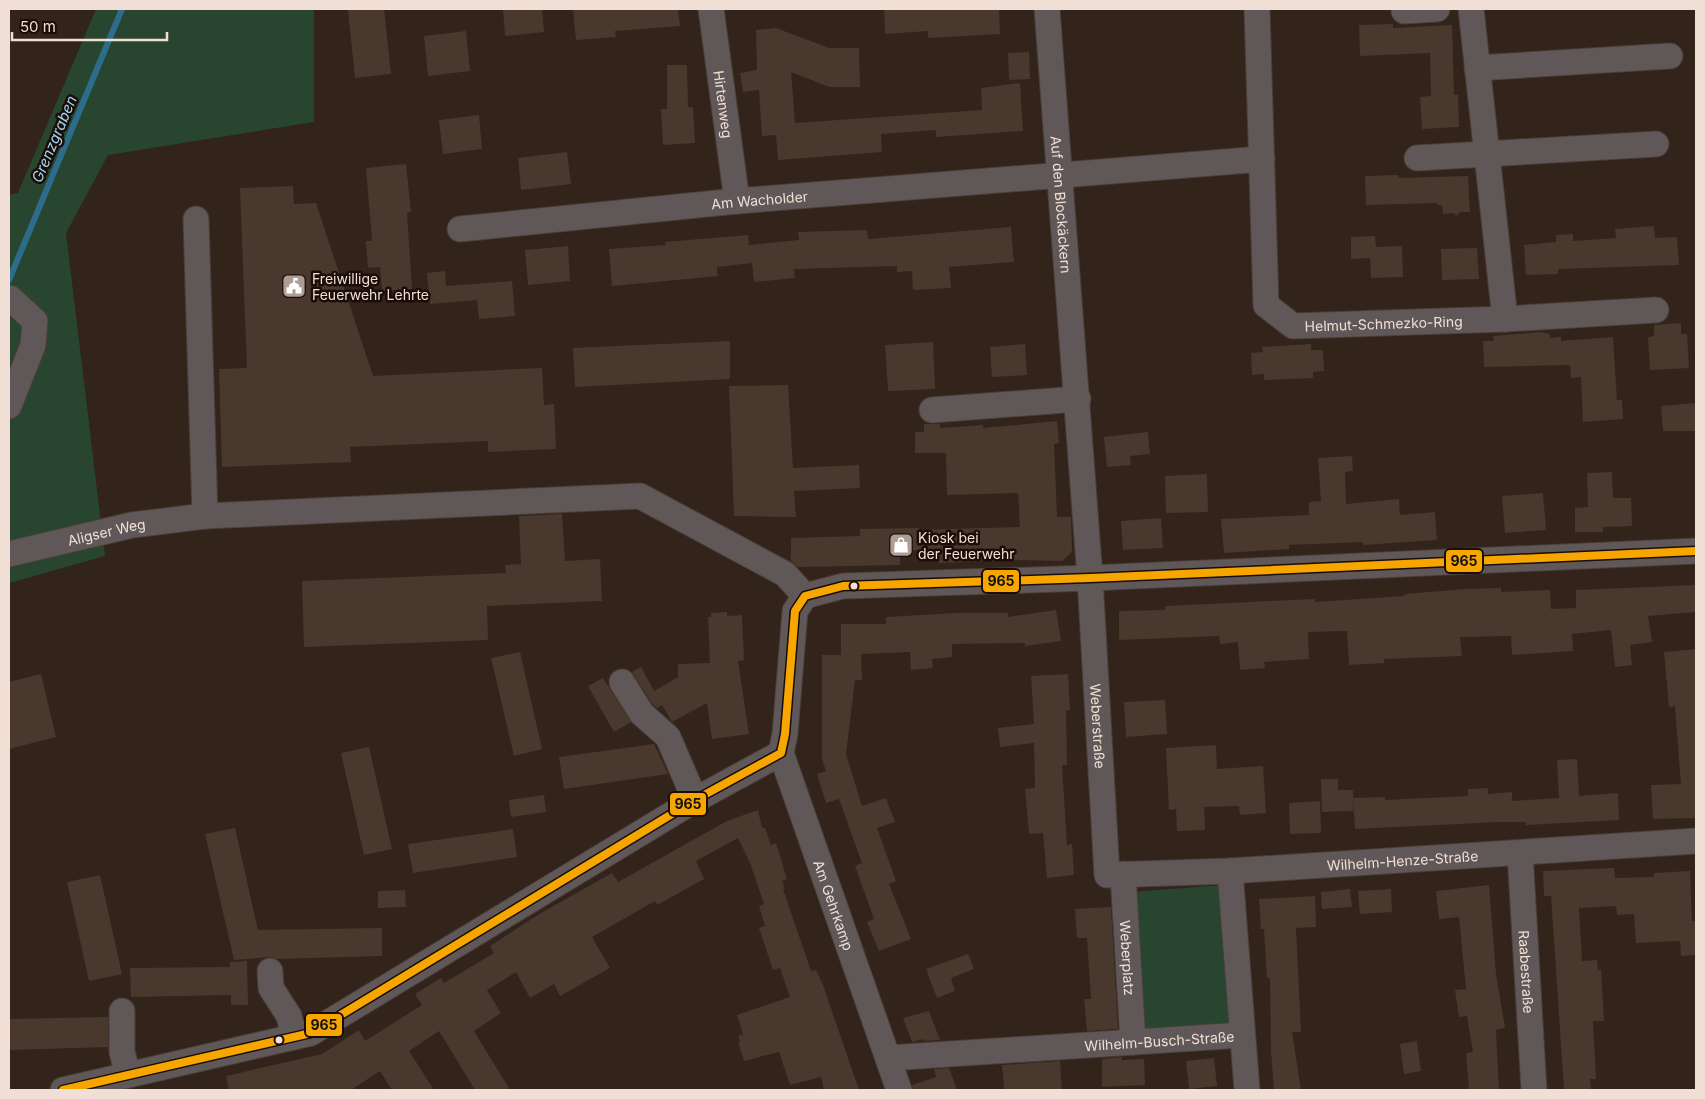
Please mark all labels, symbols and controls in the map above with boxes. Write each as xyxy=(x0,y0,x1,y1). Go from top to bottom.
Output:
scale bar xyxy=(12,10,168,42)
text: 50 m xyxy=(20,17,56,36)
street label: Hirtenweg xyxy=(711,69,737,139)
water label: Grenzgraben xyxy=(27,93,81,185)
street label: Auf den Blockäckern xyxy=(1048,135,1075,274)
street label: Am Wacholder xyxy=(710,187,809,212)
place label: Freiwillige Feuerwehr Lehrte xyxy=(312,270,429,303)
public building icon: Freiwillige Feuerwehr Lehrte xyxy=(281,273,307,299)
street label: Helmut-Schmezko-Ring xyxy=(1304,312,1463,334)
street label: Aligser Weg xyxy=(66,515,146,548)
place label: Kiosk bei der Feuerwehr xyxy=(918,529,1015,562)
shop icon: Kiosk bei der Feuerwehr xyxy=(888,532,914,558)
line badge: 965 xyxy=(1445,549,1483,573)
text: 965 xyxy=(1450,552,1478,569)
line badge: 965 xyxy=(982,569,1020,593)
text: 965 xyxy=(987,572,1015,589)
unlabelled marker xyxy=(849,581,859,591)
street label: Weberstraße xyxy=(1088,683,1109,769)
line badge: 965 xyxy=(669,792,707,816)
text: 965 xyxy=(674,795,702,812)
street label: Wilhelm-Henze-Straße xyxy=(1326,847,1479,873)
street label: Am Gehrkamp xyxy=(811,857,858,952)
street label: Weberplatz xyxy=(1117,920,1139,996)
street label: Raabestraße xyxy=(1516,930,1538,1014)
line badge: 965 xyxy=(305,1013,343,1037)
text: 965 xyxy=(310,1016,338,1033)
street label: Wilhelm-Busch-Straße xyxy=(1084,1027,1235,1054)
unlabelled marker xyxy=(274,1035,284,1045)

